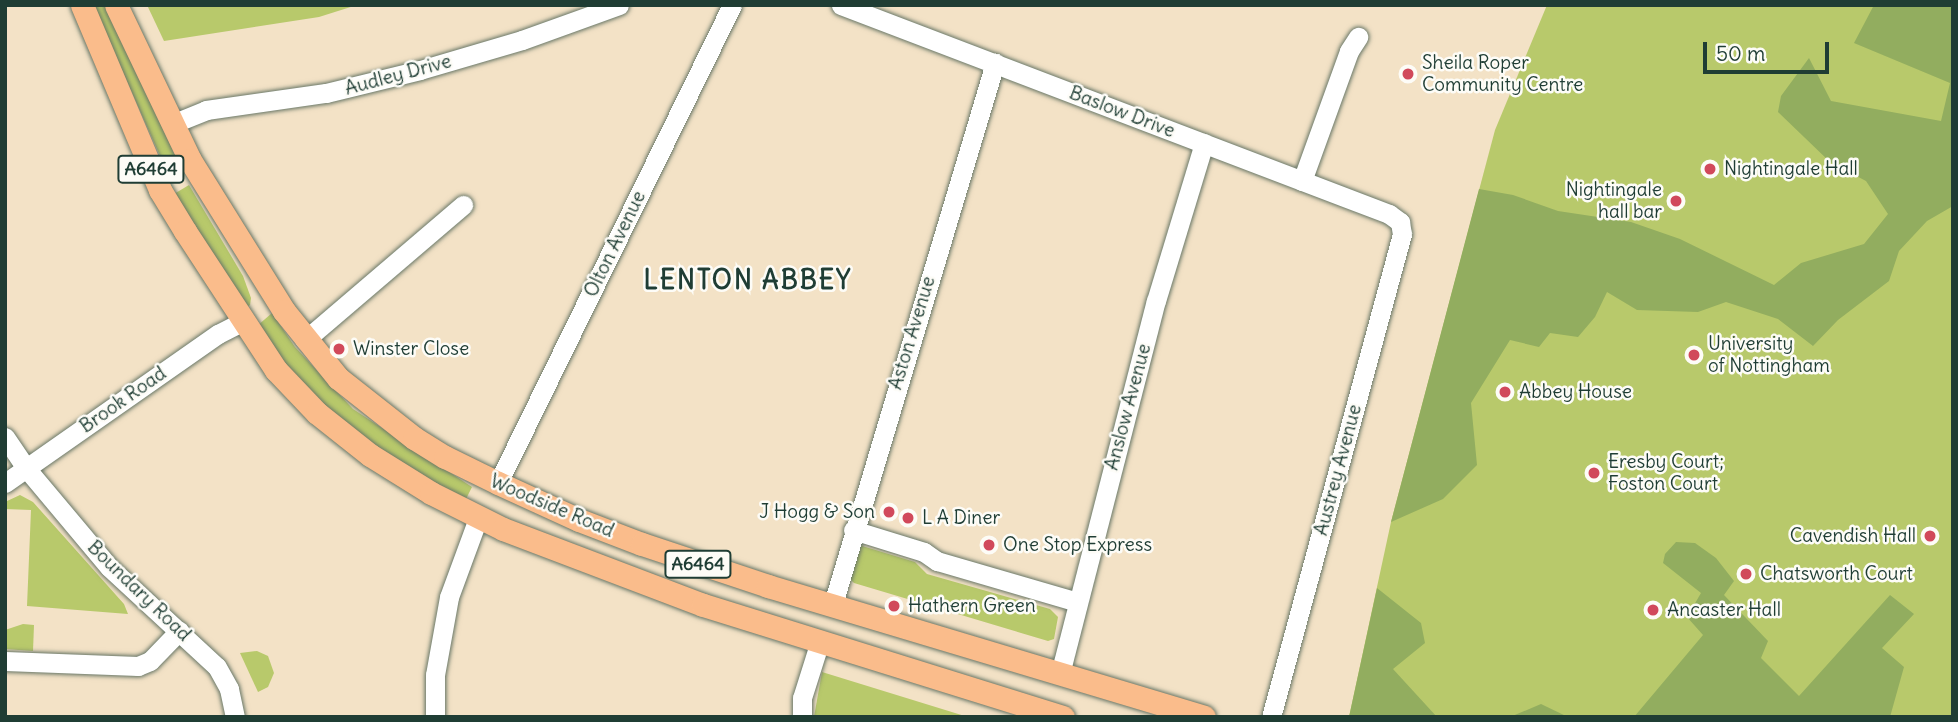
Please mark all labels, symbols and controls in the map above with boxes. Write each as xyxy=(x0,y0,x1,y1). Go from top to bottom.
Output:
scale bar xyxy=(1706,28,1832,72)
text: 50 m xyxy=(1716,40,1765,67)
street label: Audley Drive xyxy=(342,50,454,100)
place label: Sheila Roper Community Centre xyxy=(1422,52,1583,96)
marker: Sheila Roper Community Centre xyxy=(1400,66,1416,82)
street label: Baslow Drive xyxy=(1066,81,1178,143)
road number: A6464 xyxy=(116,154,186,184)
place label: Nightingale Hall xyxy=(1724,158,1858,180)
marker: Nightingale Hall xyxy=(1702,161,1718,177)
place label: Nightingale hall bar xyxy=(1566,179,1662,223)
street label: Olton Avenue xyxy=(579,187,651,301)
marker: Nightingale hall bar xyxy=(1668,193,1684,209)
district label: LENTON ABBEY xyxy=(645,264,851,296)
street label: Aston Avenue xyxy=(884,274,940,392)
place label: University of Nottingham xyxy=(1708,333,1830,377)
place label: Winster Close xyxy=(353,338,469,360)
marker: Winster Close xyxy=(331,341,347,357)
street label: Anslow Avenue xyxy=(1100,341,1156,473)
marker: University of Nottingham xyxy=(1686,347,1702,363)
street label: Brook Road xyxy=(75,362,171,438)
place label: Abbey House xyxy=(1519,381,1632,403)
marker: Abbey House xyxy=(1497,384,1513,400)
street label: Austrey Avenue xyxy=(1310,402,1366,538)
place label: Eresby Court; Foston Court xyxy=(1608,451,1724,495)
marker: Eresby Court; Foston Court xyxy=(1586,465,1602,481)
street label: Woodside Road xyxy=(487,470,617,542)
place label: J Hogg & Son xyxy=(759,501,875,523)
marker: J Hogg & Son xyxy=(881,504,897,520)
place label: L A Diner xyxy=(922,507,1000,529)
marker: L A Diner xyxy=(900,510,916,526)
place label: Cavendish Hall xyxy=(1790,525,1916,547)
marker: Cavendish Hall xyxy=(1922,528,1938,544)
place label: One Stop Express xyxy=(1003,534,1152,556)
street label: Boundary Road xyxy=(83,536,195,646)
marker: One Stop Express xyxy=(981,537,997,553)
road number: A6464 xyxy=(663,550,733,578)
place label: Chatsworth Court xyxy=(1760,563,1913,585)
marker: Chatsworth Court xyxy=(1738,566,1754,582)
place label: Hathern Green xyxy=(908,595,1036,617)
marker: Hathern Green xyxy=(886,598,902,614)
place label: Ancaster Hall xyxy=(1667,599,1781,621)
marker: Ancaster Hall xyxy=(1645,602,1661,618)

